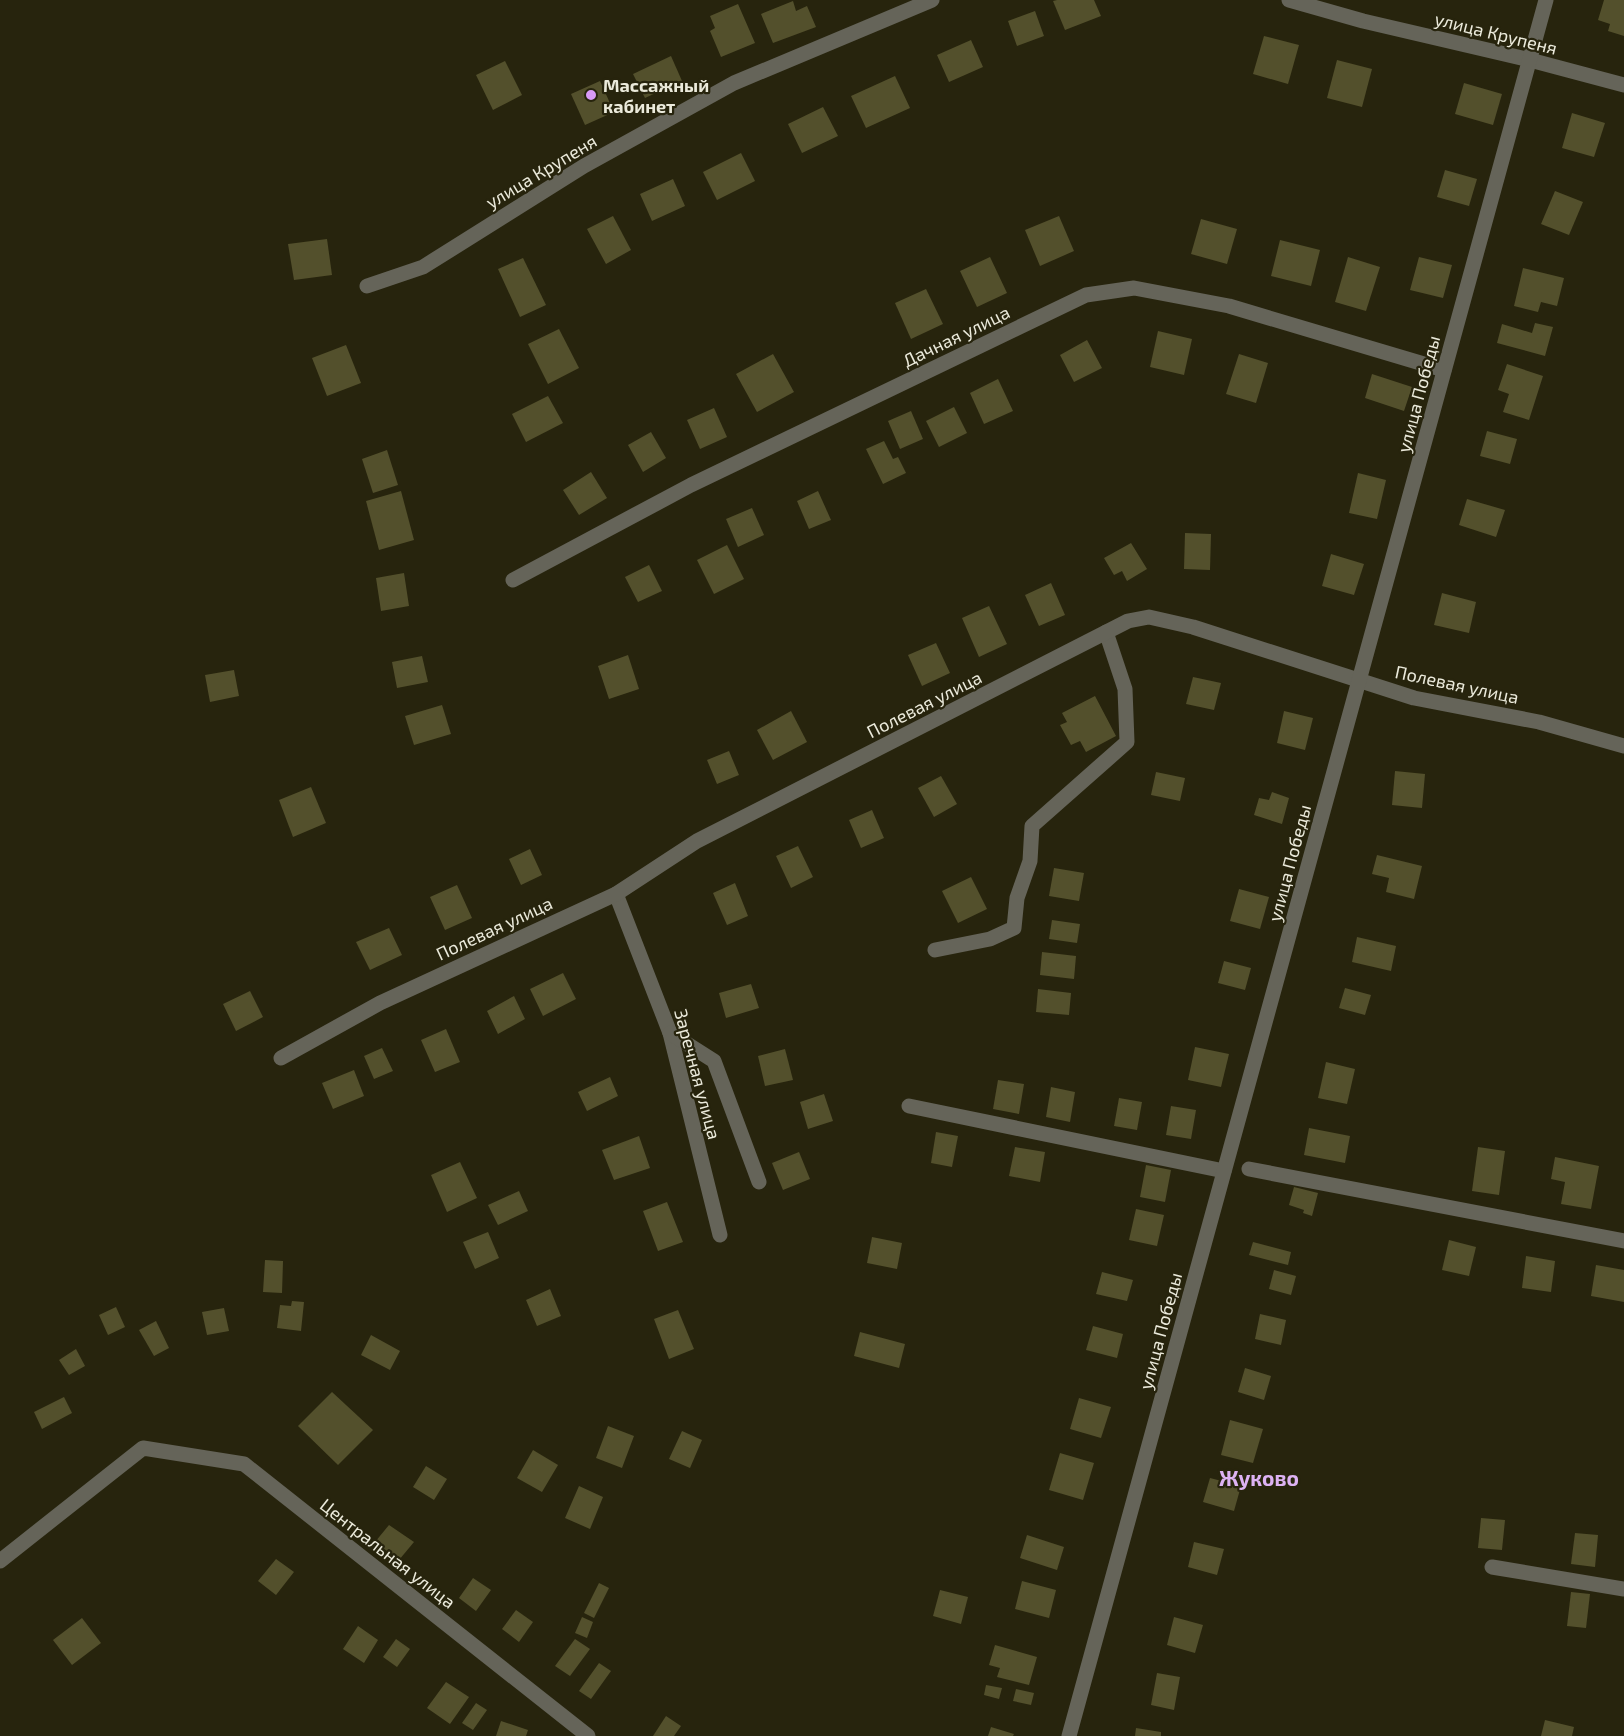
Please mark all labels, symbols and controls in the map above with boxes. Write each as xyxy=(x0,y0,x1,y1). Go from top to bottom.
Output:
street label: улица Крупеня xyxy=(1433,7,1559,59)
place label: Массажный кабинет xyxy=(603,74,709,117)
marker: Массажный кабинет xyxy=(584,88,598,102)
street label: улица Крупеня xyxy=(482,129,600,213)
street label: Дачная улица xyxy=(899,301,1013,371)
street label: улица Победы xyxy=(1392,333,1444,455)
street label: Полевая улица xyxy=(1393,660,1521,708)
street label: Полевая улица xyxy=(863,666,985,742)
street label: улица Победы xyxy=(1263,802,1315,924)
street label: Полевая улица xyxy=(432,891,556,965)
street label: Заречная улица xyxy=(670,1006,726,1142)
street label: улица Победы xyxy=(1134,1270,1186,1392)
district label: Жуково xyxy=(1219,1465,1299,1490)
street label: Центральная улица xyxy=(316,1493,460,1613)

